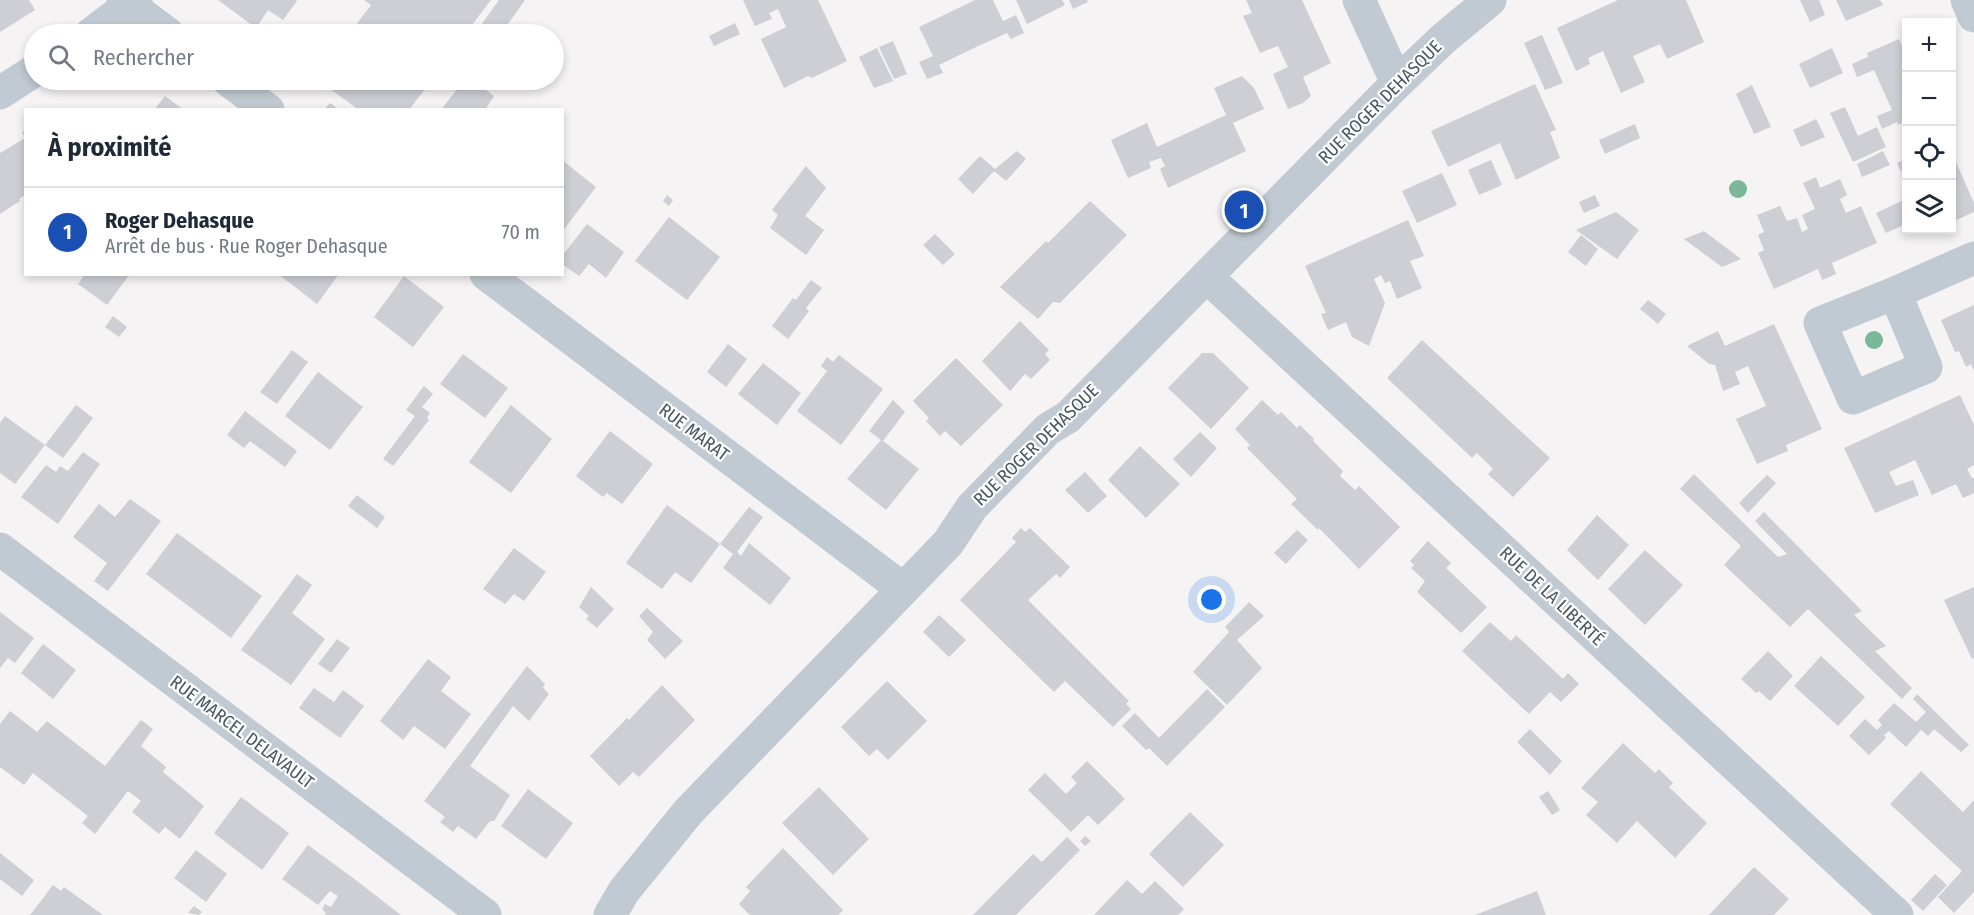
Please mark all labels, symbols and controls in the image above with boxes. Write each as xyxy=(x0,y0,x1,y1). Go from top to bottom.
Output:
map controls xyxy=(1902,18,1956,234)
button: + xyxy=(1902,18,1956,72)
search box xyxy=(24,24,564,90)
street label: RUE ROGER DEHASQUE xyxy=(1314,36,1446,168)
icon: search xyxy=(45,41,78,74)
text: Rechercher xyxy=(93,44,194,71)
button: − xyxy=(1902,72,1956,126)
button: locate xyxy=(1902,126,1956,180)
text: À proximité xyxy=(48,132,171,163)
button: layers xyxy=(1902,180,1956,234)
pin: 1 xyxy=(1224,188,1264,232)
text: Roger Dehasque xyxy=(105,207,254,234)
text: 1 xyxy=(63,220,72,244)
text: 70 m xyxy=(502,220,540,244)
text: Arrêt de bus · Rue Roger Dehasque xyxy=(105,234,388,258)
street label: RUE ROGER DEHASQUE xyxy=(969,380,1103,510)
street label: RUE MARAT xyxy=(655,399,734,466)
street label: RUE DE LA LIBERTÉ xyxy=(1495,541,1610,650)
your location xyxy=(1197,585,1226,614)
street label: RUE MARCEL DELAVAULT xyxy=(166,671,319,794)

